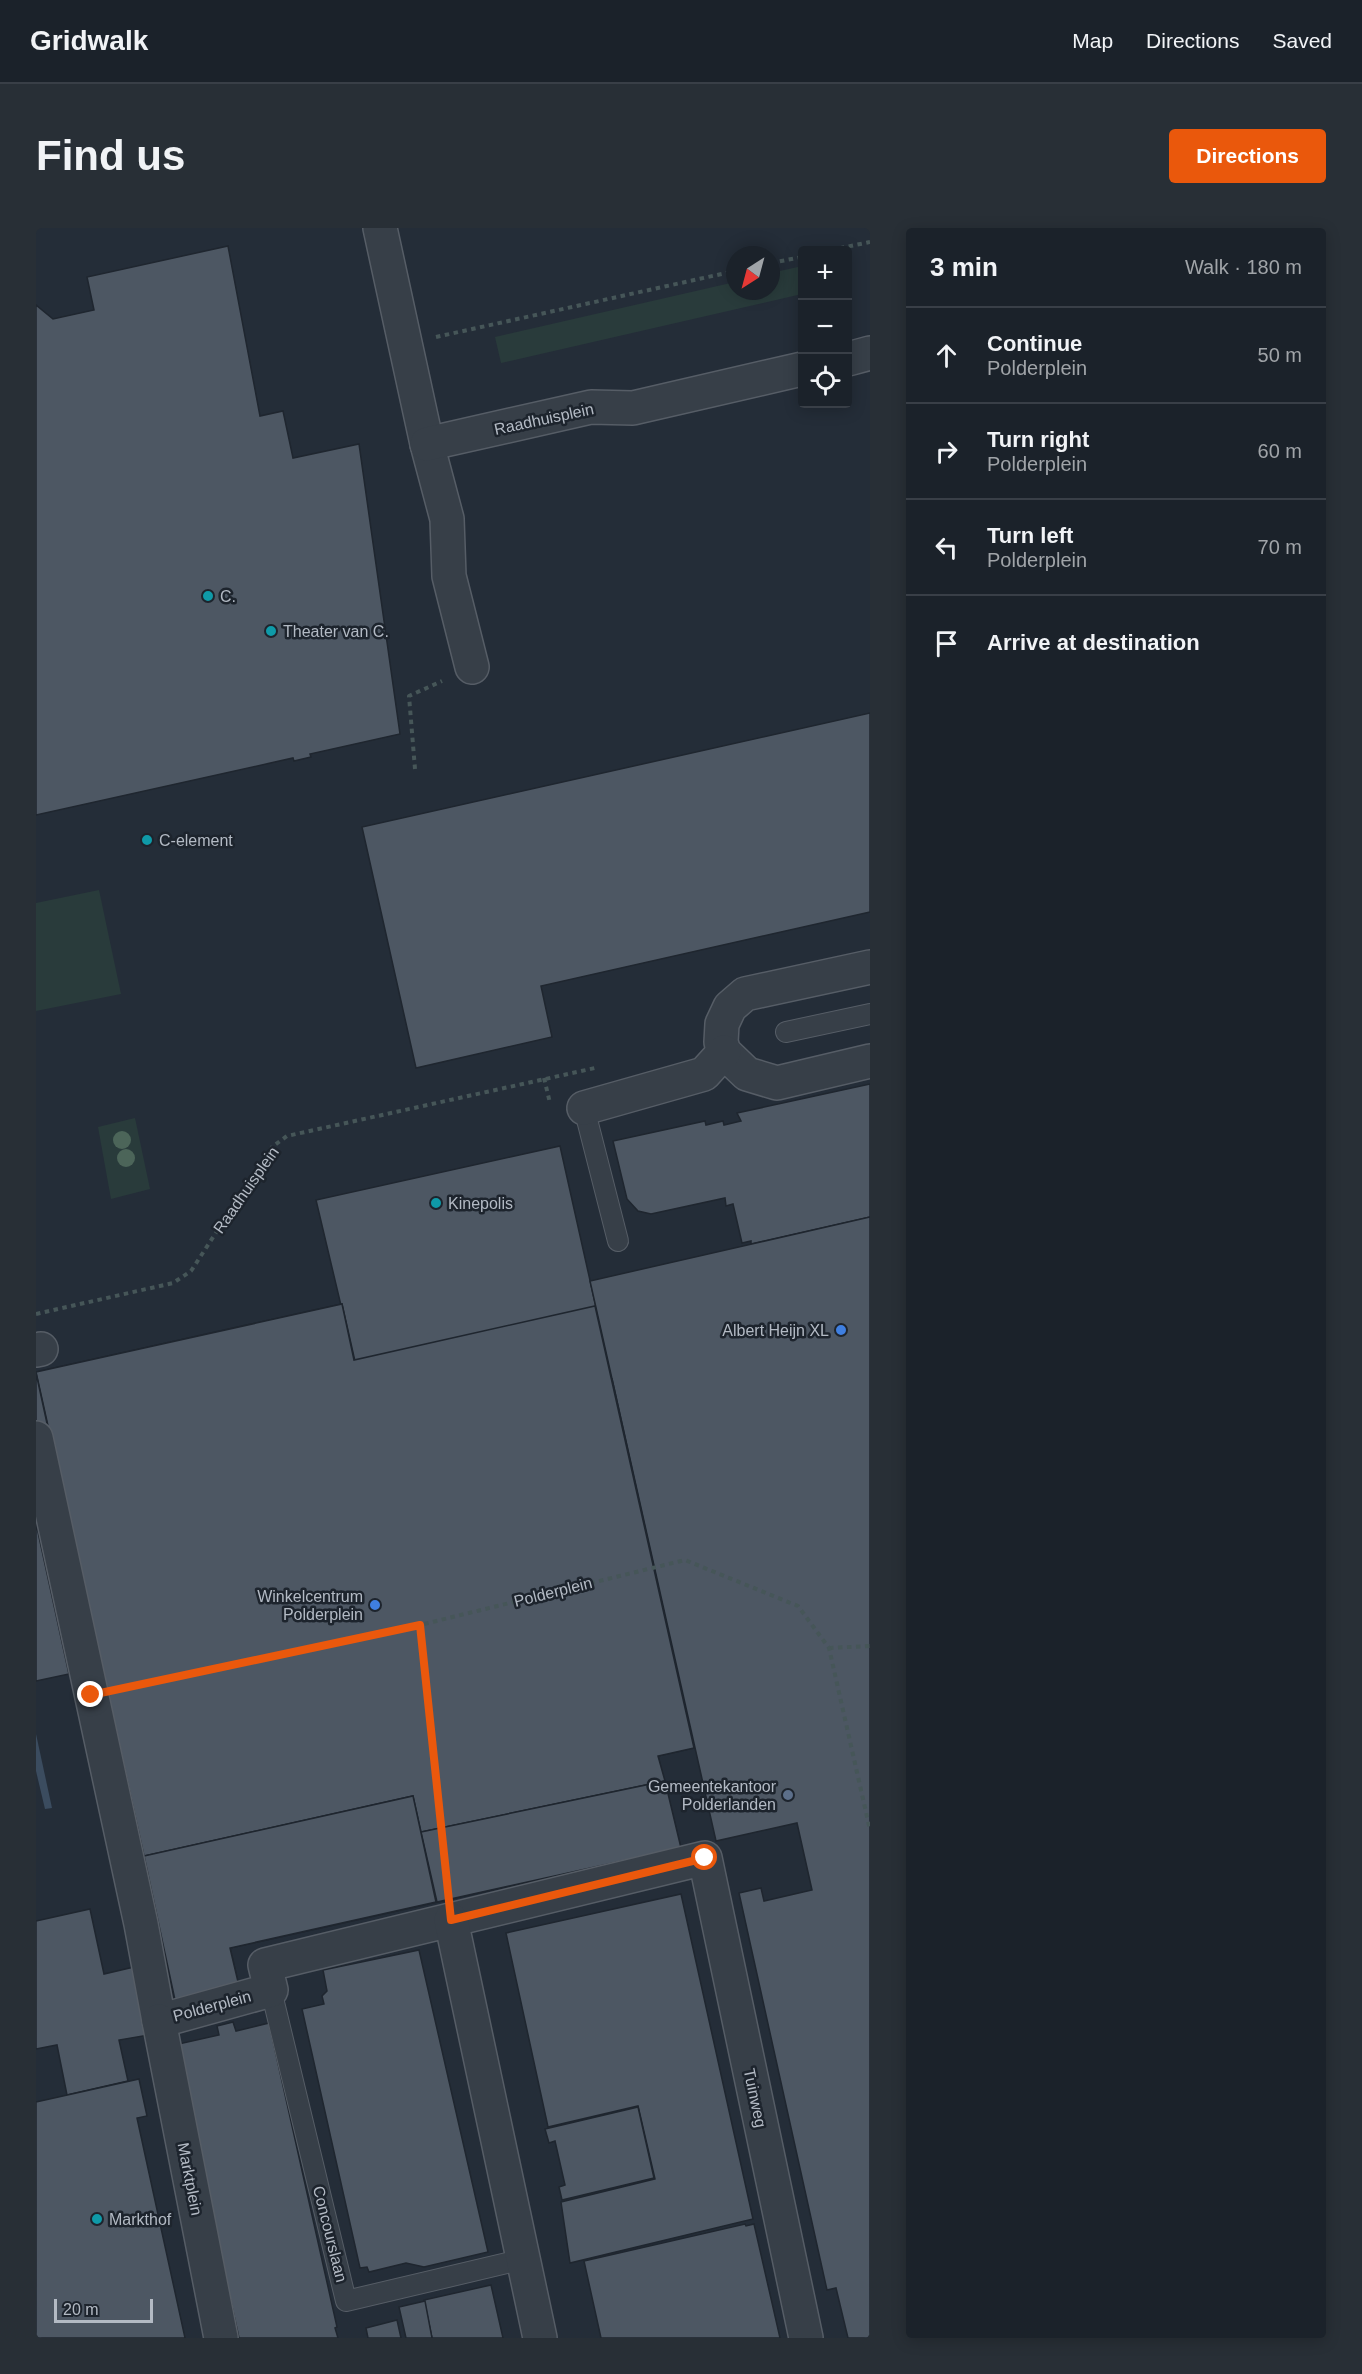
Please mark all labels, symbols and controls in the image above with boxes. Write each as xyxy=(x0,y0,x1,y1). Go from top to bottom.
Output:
text: Gridwalk xyxy=(30,25,148,56)
text: Map xyxy=(1072,29,1113,52)
text: Directions xyxy=(1146,29,1239,52)
text: Saved xyxy=(1272,29,1332,52)
button: Directions xyxy=(1169,129,1326,183)
text: Find us xyxy=(36,132,185,179)
north arrow xyxy=(726,246,780,300)
map controls xyxy=(798,246,852,408)
button: + xyxy=(798,246,852,300)
text: 3 min xyxy=(930,252,998,282)
text: Walk · 180 m xyxy=(1185,256,1302,278)
button: − xyxy=(798,300,852,354)
text: Continue xyxy=(987,331,1082,356)
icon: ahead xyxy=(930,339,963,372)
text: 50 m xyxy=(1258,344,1302,366)
button: locate xyxy=(798,354,852,408)
text: Polderplein xyxy=(987,357,1087,379)
street label: Raadhuisplein xyxy=(493,400,595,438)
text: Turn right xyxy=(987,427,1089,452)
icon: right xyxy=(930,435,963,468)
text: 60 m xyxy=(1258,440,1302,462)
text: Polderplein xyxy=(987,453,1087,475)
text: Turn left xyxy=(987,523,1073,548)
icon: left xyxy=(930,531,963,564)
text: 70 m xyxy=(1258,536,1302,558)
text: Polderplein xyxy=(987,549,1087,571)
place label: C. xyxy=(220,588,236,605)
marker: C. xyxy=(201,589,215,603)
place label: Theater van C. xyxy=(283,623,389,640)
marker: Theater van C. xyxy=(264,624,278,638)
icon: arrive xyxy=(930,627,963,660)
text: Arrive at destination xyxy=(987,630,1200,655)
place label: C-element xyxy=(159,832,233,849)
marker: C-element xyxy=(140,833,154,847)
street label: Raadhuisplein xyxy=(210,1144,282,1236)
place label: Kinepolis xyxy=(448,1195,513,1212)
marker: Kinepolis xyxy=(429,1196,443,1210)
place label: Albert Heijn XL xyxy=(722,1322,829,1339)
marker: Albert Heijn XL xyxy=(834,1323,848,1337)
street label: Polderplein xyxy=(512,1574,594,1610)
place label: Winkelcentrum Polderplein xyxy=(257,1588,363,1623)
marker: Winkelcentrum Polderplein xyxy=(368,1598,382,1612)
route end xyxy=(77,1681,103,1707)
place label: Gemeentekantoor Polderlanden xyxy=(648,1778,777,1813)
marker: Gemeentekantoor Polderlanden xyxy=(781,1788,795,1802)
route start xyxy=(691,1844,717,1870)
street label: Polderplein xyxy=(171,1987,253,2025)
street label: Tuinweg xyxy=(740,2067,770,2129)
street label: Marktplein xyxy=(175,2141,205,2217)
street label: Concourslaan xyxy=(310,2184,350,2284)
place label: Markthof xyxy=(109,2211,172,2228)
marker: Markthof xyxy=(90,2212,104,2226)
scale bar xyxy=(54,2296,153,2324)
text: 20 m xyxy=(63,2301,99,2318)

